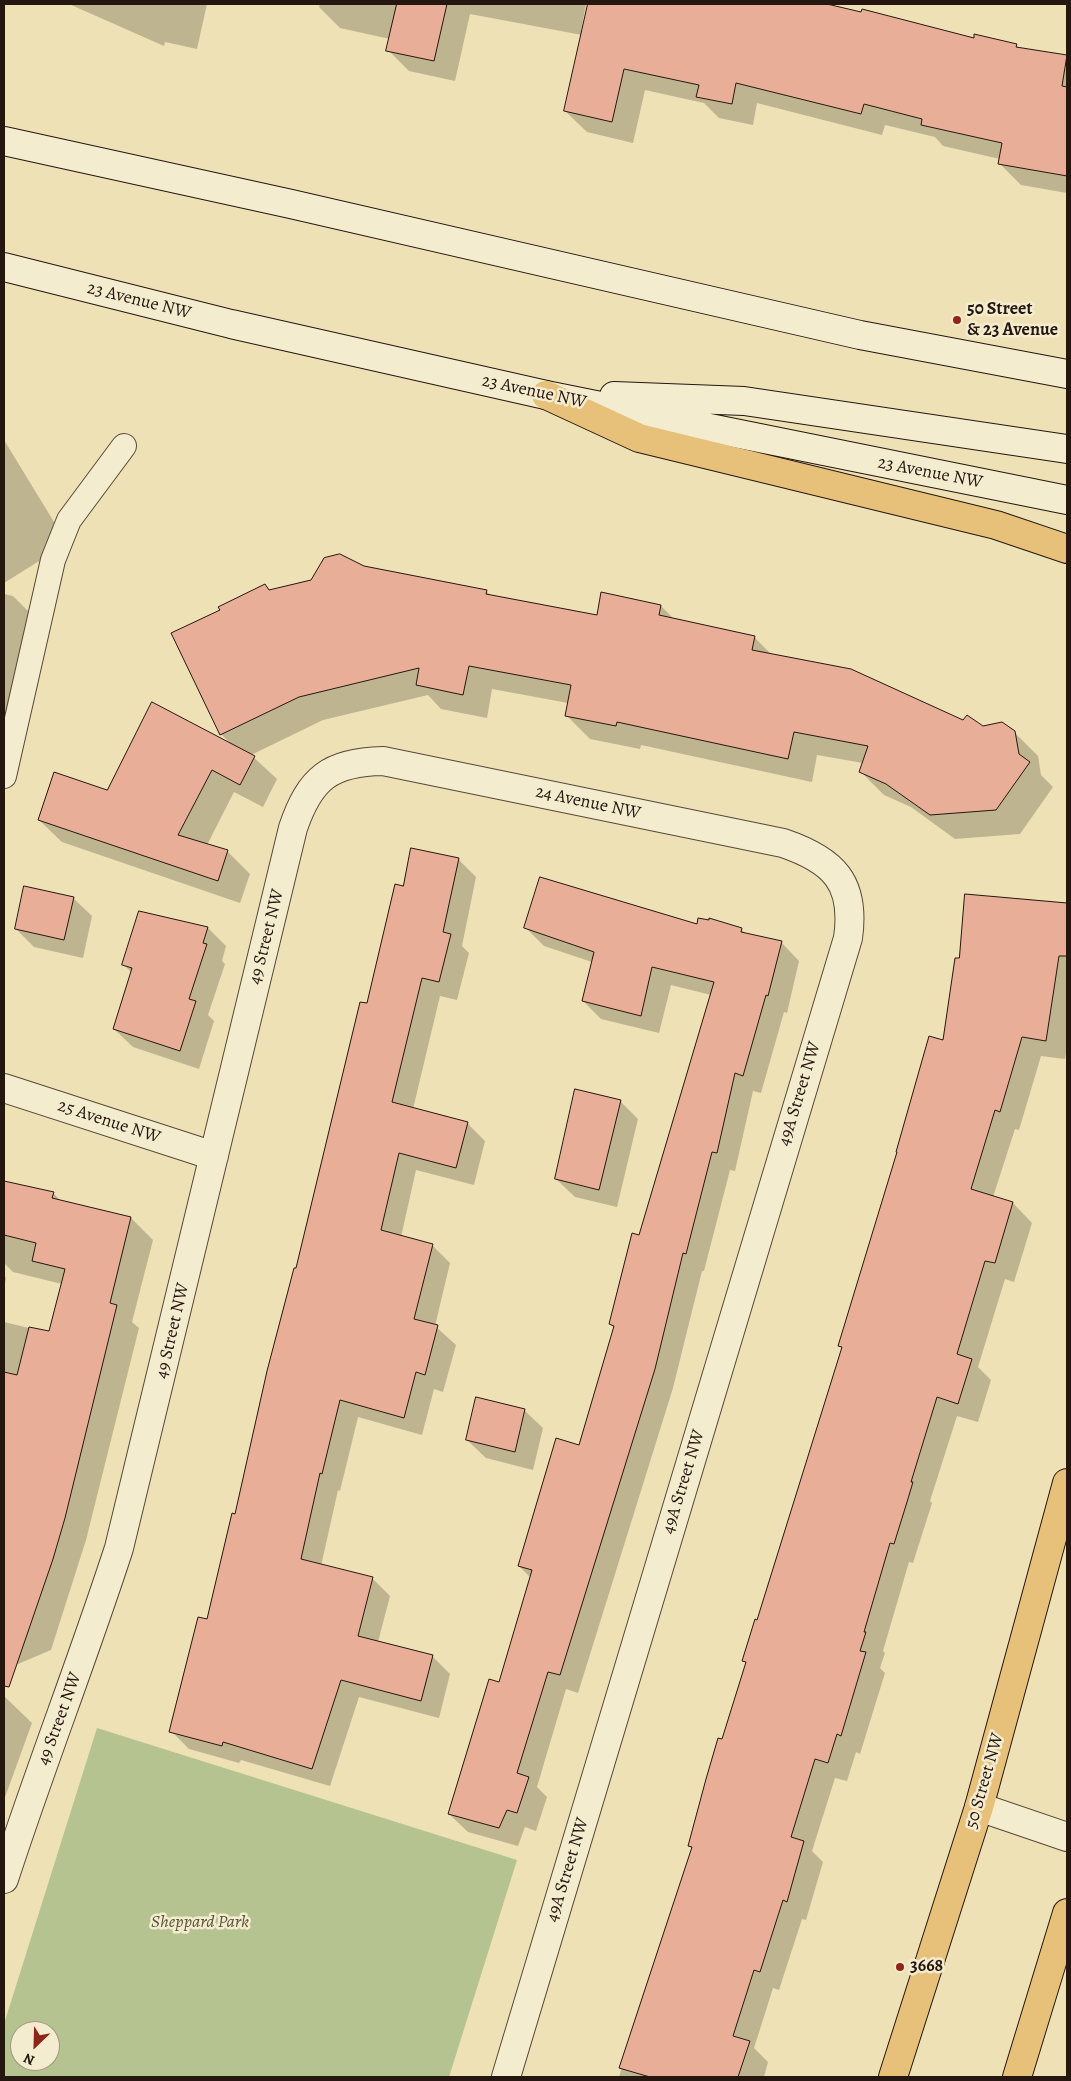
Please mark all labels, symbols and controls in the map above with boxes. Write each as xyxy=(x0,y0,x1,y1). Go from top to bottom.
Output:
street label: 23 Avenue NW xyxy=(85,278,193,324)
place label: 50 Street & 23 Avenue xyxy=(967,299,1058,342)
marker: 50 Street & 23 Avenue xyxy=(951,314,963,326)
street label: 23 Avenue NW xyxy=(480,370,588,414)
street label: 23 Avenue NW xyxy=(876,452,984,494)
street label: 24 Avenue NW xyxy=(533,781,643,825)
street label: 49 Street NW xyxy=(245,887,289,987)
street label: 49A Street NW xyxy=(774,1039,826,1149)
street label: 25 Avenue NW xyxy=(55,1095,163,1149)
street label: 49 Street NW xyxy=(152,1281,194,1381)
street label: 49A Street NW xyxy=(658,1427,710,1537)
street label: 49 Street NW xyxy=(33,1670,87,1768)
street label: 50 Street NW xyxy=(961,1731,1009,1831)
street label: 49A Street NW xyxy=(542,1815,594,1925)
park label: Sheppard Park xyxy=(151,1912,249,1934)
place label: 3668 xyxy=(910,1956,943,1978)
marker: 3668 xyxy=(894,1961,906,1973)
north arrow xyxy=(10,2021,60,2071)
text: N xyxy=(21,2048,38,2070)

